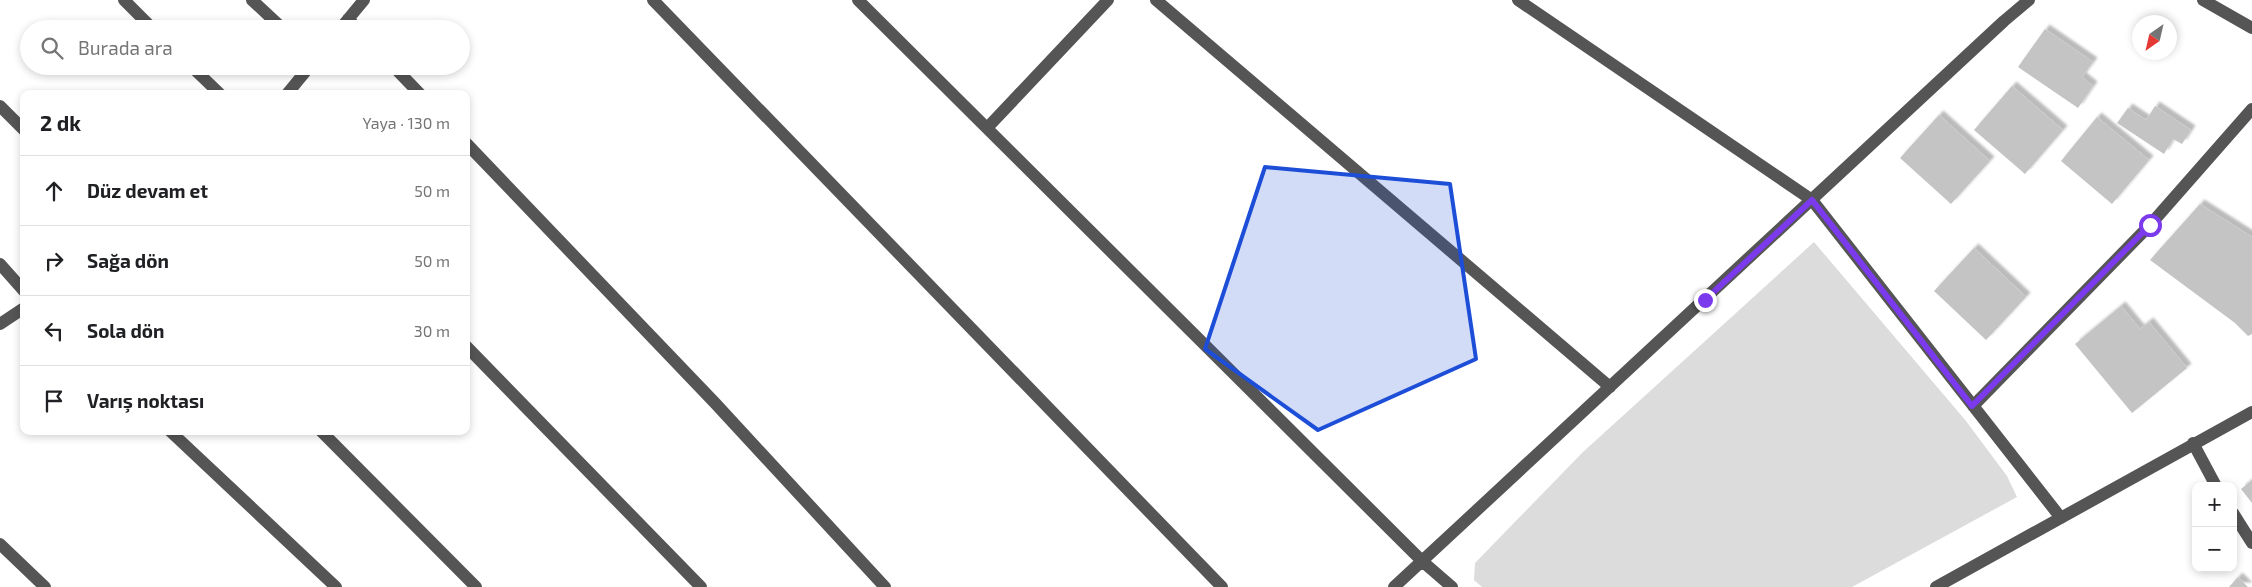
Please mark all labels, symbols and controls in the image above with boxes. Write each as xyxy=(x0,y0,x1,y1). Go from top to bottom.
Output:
north arrow xyxy=(2132,15,2177,60)
search box xyxy=(20,20,470,75)
icon: search xyxy=(38,34,66,62)
text: Burada ara xyxy=(78,36,173,59)
text: 2 dk xyxy=(40,110,81,135)
text: Yaya · 130 m xyxy=(362,113,450,132)
icon: ahead xyxy=(40,177,68,205)
text: Düz devam et xyxy=(87,179,208,202)
text: 50 m xyxy=(414,181,450,200)
route start xyxy=(2139,214,2162,237)
icon: right xyxy=(40,247,68,275)
text: Sağa dön xyxy=(87,249,169,272)
text: 50 m xyxy=(414,251,450,270)
route end xyxy=(1694,289,1717,312)
icon: left xyxy=(40,317,68,345)
text: Sola dön xyxy=(87,319,164,342)
text: 30 m xyxy=(414,321,450,340)
icon: arrive xyxy=(40,387,68,415)
text: Varış noktası xyxy=(87,389,204,412)
map controls xyxy=(2192,482,2237,572)
button: + xyxy=(2192,482,2237,527)
button: − xyxy=(2192,527,2237,572)

